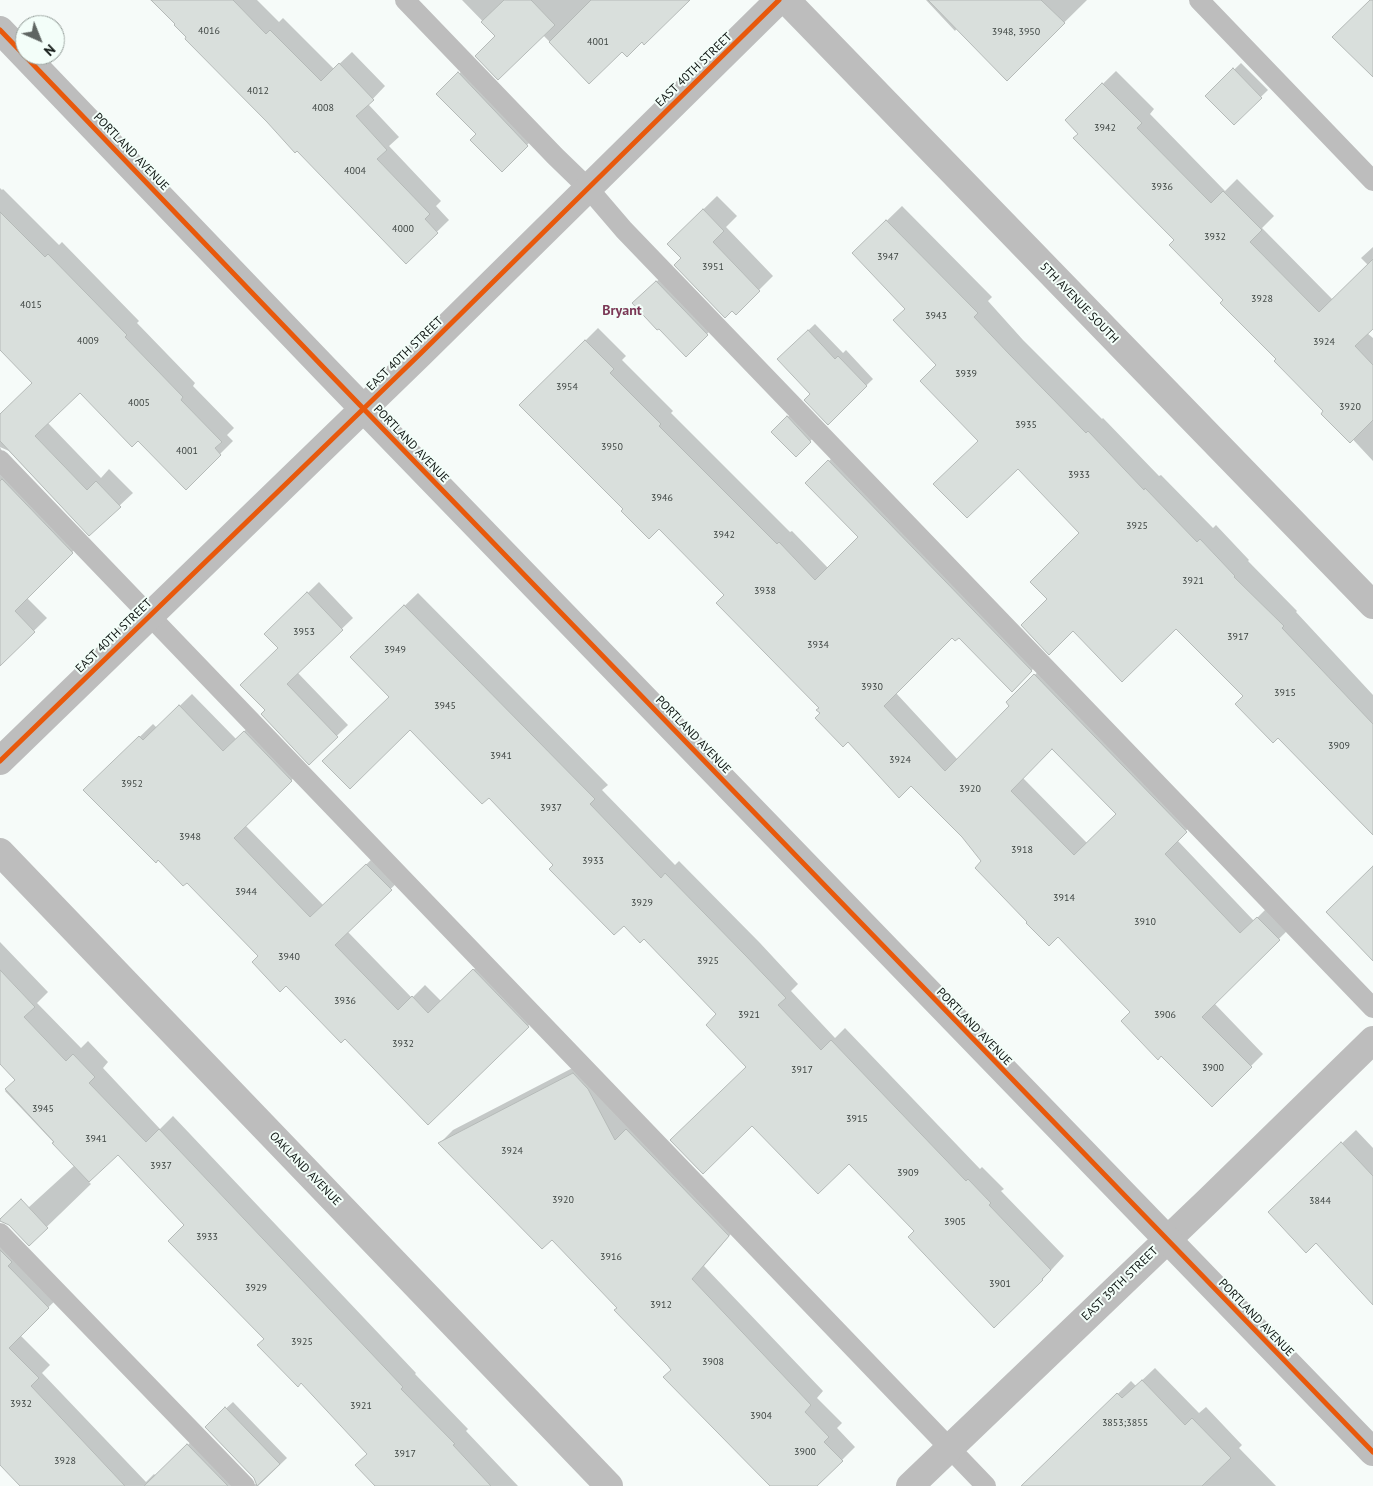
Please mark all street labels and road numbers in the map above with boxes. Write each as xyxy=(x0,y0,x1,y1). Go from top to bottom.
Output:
street label: EAST 40TH STREET xyxy=(653,30,735,110)
street label: PORTLAND AVENUE xyxy=(90,110,172,194)
street label: 5TH AVENUE SOUTH xyxy=(1037,260,1121,346)
street label: EAST 40TH STREET xyxy=(364,314,446,394)
street label: PORTLAND AVENUE xyxy=(370,402,452,486)
street label: EAST 40TH STREET xyxy=(73,596,155,676)
street label: PORTLAND AVENUE xyxy=(652,693,734,777)
street label: PORTLAND AVENUE xyxy=(933,985,1015,1069)
street label: OAKLAND AVENUE xyxy=(266,1129,344,1209)
street label: EAST 39TH STREET xyxy=(1079,1244,1161,1324)
street label: PORTLAND AVENUE xyxy=(1215,1276,1297,1360)

